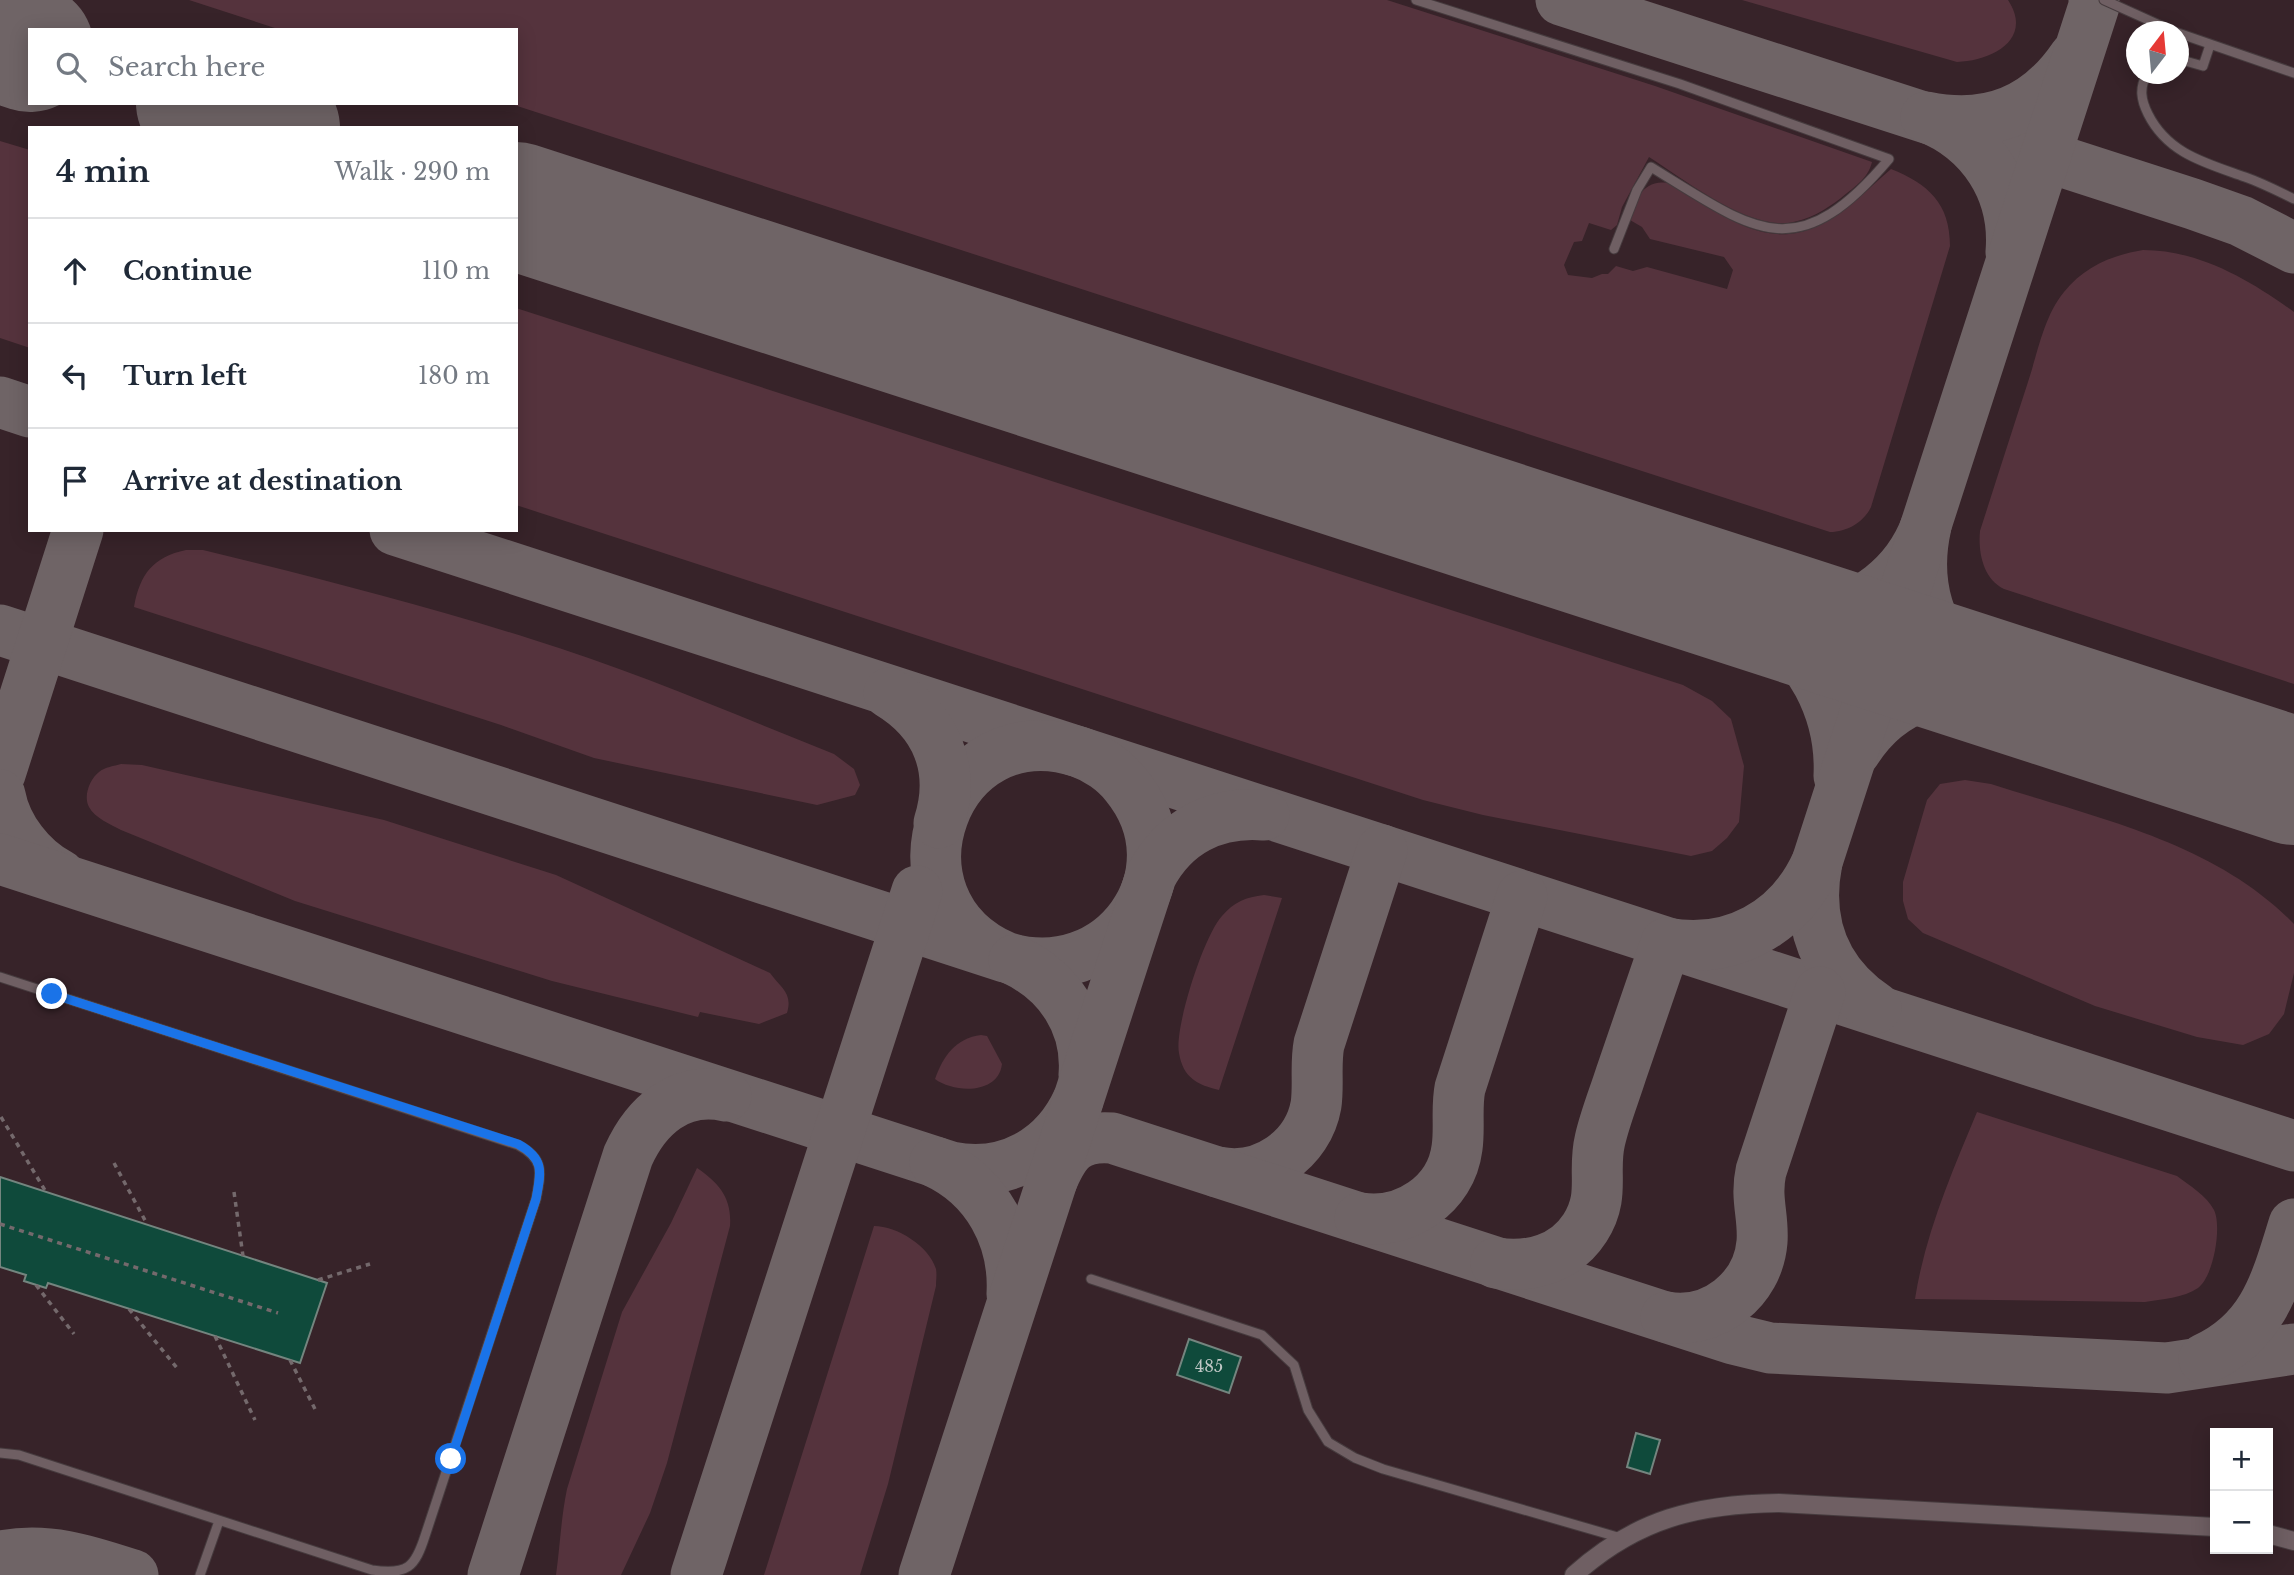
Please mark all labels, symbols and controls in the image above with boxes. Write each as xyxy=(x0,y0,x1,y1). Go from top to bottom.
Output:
north arrow xyxy=(2126,21,2189,84)
search box xyxy=(28,28,518,105)
icon: search xyxy=(52,48,90,86)
text: Search here xyxy=(108,51,265,83)
text: 4 min xyxy=(56,153,150,190)
text: Walk · 290 m xyxy=(334,158,490,186)
icon: ahead xyxy=(56,252,94,290)
text: Continue xyxy=(123,255,252,287)
text: 110 m xyxy=(422,257,490,285)
icon: left xyxy=(56,357,94,395)
text: Turn left xyxy=(123,360,247,392)
text: 180 m xyxy=(418,362,490,390)
icon: arrive xyxy=(56,462,94,500)
text: Arrive at destination xyxy=(123,465,403,497)
route end xyxy=(36,978,67,1009)
house number: 485 xyxy=(1195,1356,1223,1376)
map controls xyxy=(2210,1428,2273,1554)
button: + xyxy=(2210,1428,2273,1491)
route start xyxy=(435,1443,466,1474)
button: − xyxy=(2210,1491,2273,1554)

